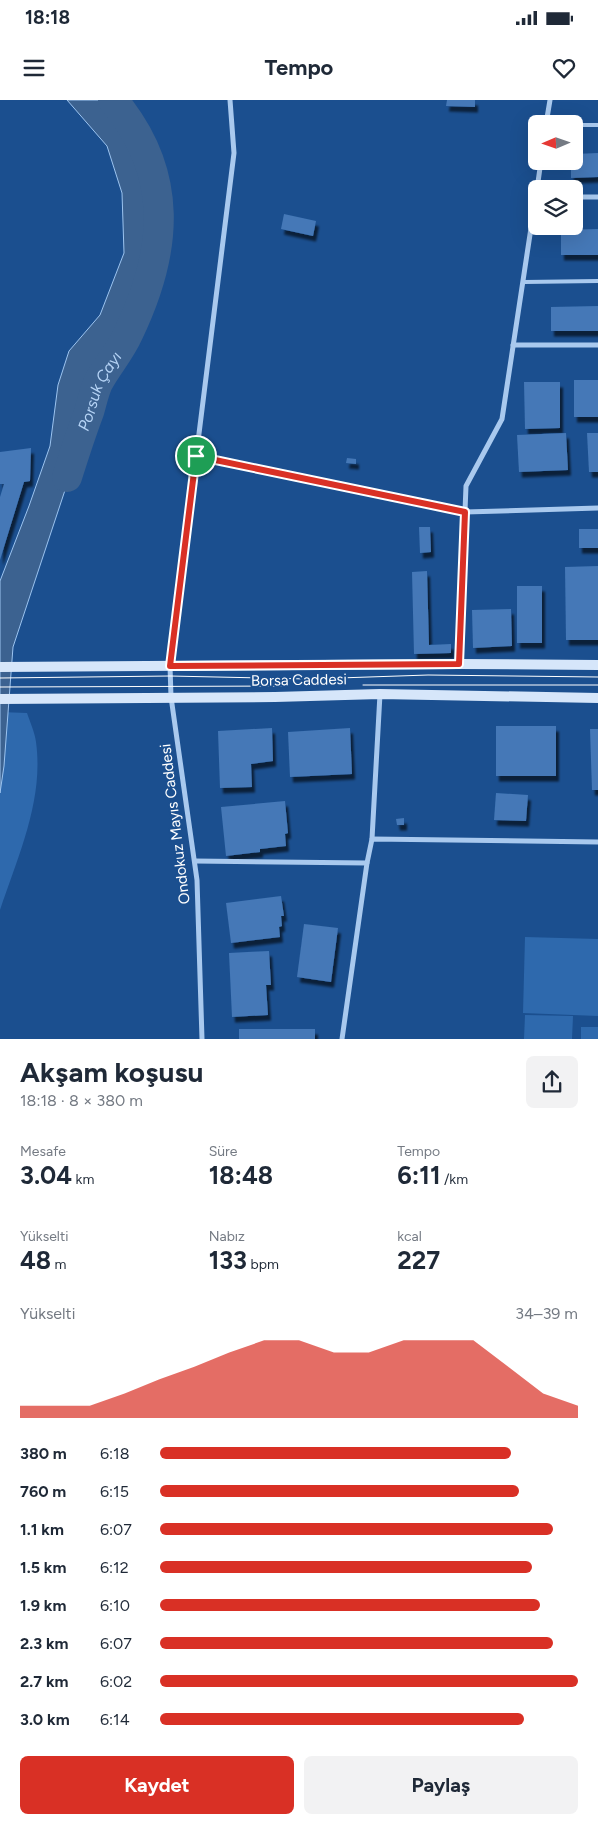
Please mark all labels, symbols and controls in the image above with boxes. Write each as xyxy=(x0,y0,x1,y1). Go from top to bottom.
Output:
text: 18:18 xyxy=(25,6,70,29)
icon: menu xyxy=(20,54,48,82)
text: Tempo xyxy=(265,54,333,81)
icon: heart xyxy=(550,54,578,82)
north arrow xyxy=(528,115,582,170)
map controls xyxy=(528,115,583,235)
button: layers xyxy=(528,180,583,235)
water label: Porsuk Çayı xyxy=(73,348,125,433)
pin xyxy=(175,435,217,477)
icon: arrive xyxy=(182,442,210,470)
street label: Borsa Caddesi xyxy=(251,670,347,690)
street label: Ondokuz Mayıs Caddesi xyxy=(156,743,194,905)
text: Akşam koşusu xyxy=(20,1055,203,1089)
button: share xyxy=(526,1056,578,1108)
text: 18:18 · 8 × 380 m xyxy=(20,1091,143,1110)
text: Mesafe xyxy=(20,1143,66,1160)
text: Süre xyxy=(209,1143,237,1160)
text: Tempo xyxy=(397,1143,440,1160)
text: 3.04 xyxy=(20,1160,72,1190)
text: 18:48 xyxy=(209,1160,273,1190)
text: 6:11 xyxy=(397,1160,440,1190)
text: km xyxy=(72,1171,94,1188)
text: /km xyxy=(440,1171,468,1188)
text: Yükselti xyxy=(20,1228,68,1245)
text: Nabız xyxy=(209,1228,245,1245)
text: kcal xyxy=(397,1228,422,1245)
text: 48 xyxy=(20,1245,51,1275)
text: 133 xyxy=(209,1245,247,1275)
text: 227 xyxy=(397,1245,440,1275)
text: m xyxy=(51,1256,67,1273)
text: bpm xyxy=(247,1256,279,1273)
text: Yükselti xyxy=(20,1304,75,1323)
text: 34–39 m xyxy=(515,1304,578,1323)
text: 380 m xyxy=(20,1444,67,1463)
text: 6:18 xyxy=(100,1444,130,1463)
text: 760 m xyxy=(20,1482,66,1501)
text: 6:15 xyxy=(100,1482,129,1501)
text: 1.1 km xyxy=(20,1520,64,1539)
text: 6:07 xyxy=(100,1520,132,1539)
text: 1.5 km xyxy=(20,1558,66,1577)
text: 6:12 xyxy=(100,1558,129,1577)
text: 1.9 km xyxy=(20,1596,66,1615)
text: 6:10 xyxy=(100,1596,130,1615)
text: 2.3 km xyxy=(20,1634,69,1653)
text: 6:07 xyxy=(100,1634,132,1653)
text: 2.7 km xyxy=(20,1672,69,1691)
text: 6:02 xyxy=(100,1672,132,1691)
text: 3.0 km xyxy=(20,1710,70,1729)
text: 6:14 xyxy=(100,1710,130,1729)
button: Kaydet xyxy=(20,1756,294,1814)
button: Paylaş xyxy=(304,1756,578,1814)

